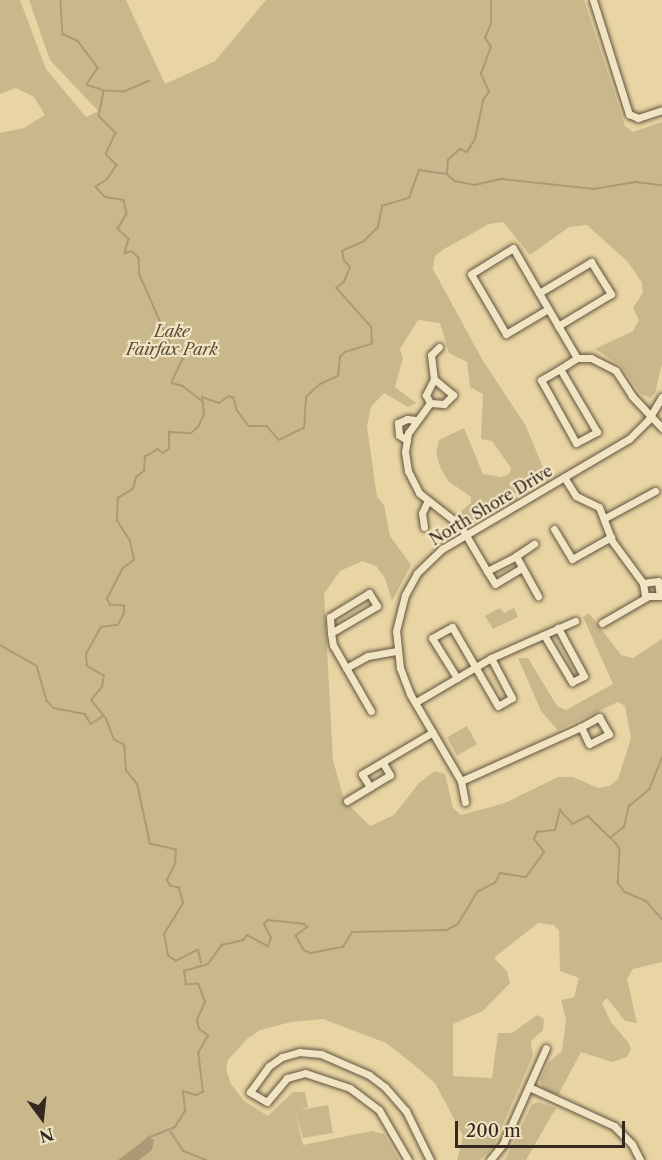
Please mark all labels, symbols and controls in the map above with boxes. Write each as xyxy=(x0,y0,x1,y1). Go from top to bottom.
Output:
park label: Lake Fairfax Park xyxy=(126,321,218,359)
street label: North Shore Drive xyxy=(426,461,556,549)
north arrow xyxy=(12,1088,72,1148)
scale bar xyxy=(458,1109,628,1147)
text: 200 m xyxy=(466,1120,521,1142)
text: N xyxy=(37,1124,56,1147)

